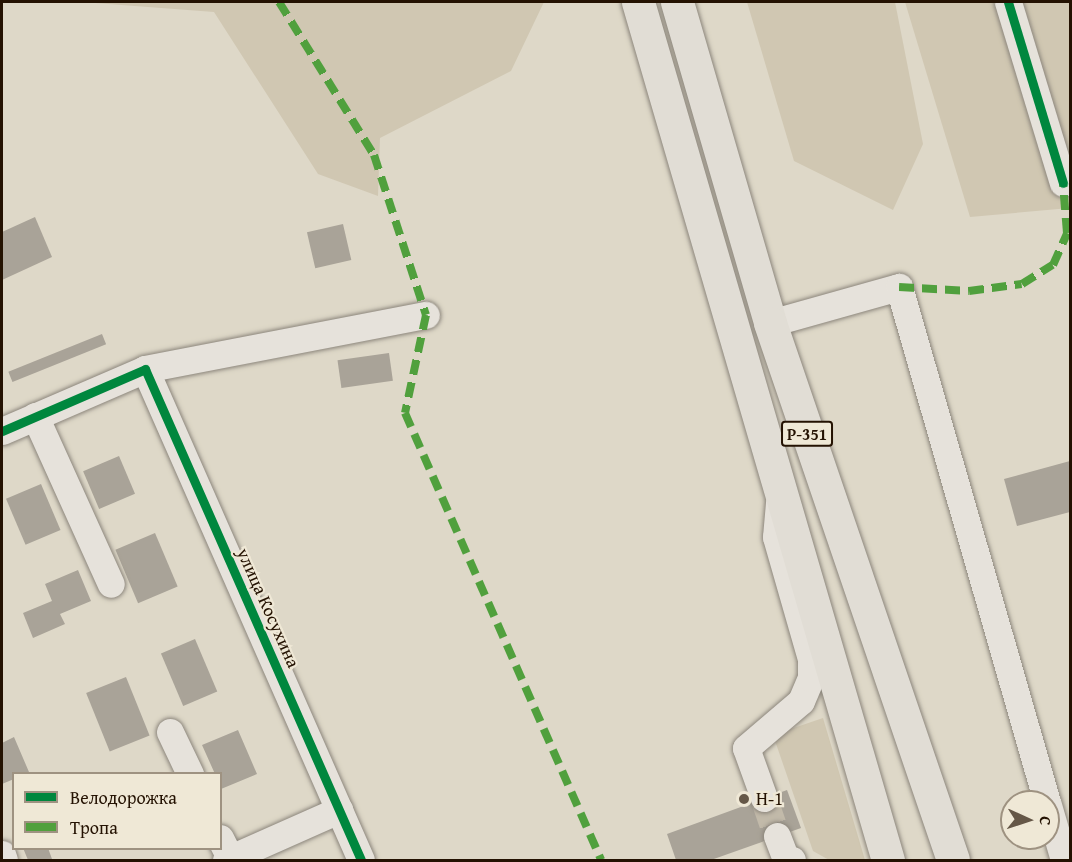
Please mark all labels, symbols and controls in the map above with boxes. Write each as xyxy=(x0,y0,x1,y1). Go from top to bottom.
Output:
road number: Р-351 xyxy=(780,421,834,447)
street label: улица Косухина xyxy=(232,545,304,671)
legend xyxy=(12,772,222,850)
text: Велодорожка xyxy=(70,784,177,811)
place label: Н-1 xyxy=(756,788,783,810)
north arrow xyxy=(1000,790,1060,850)
marker: Н-1 xyxy=(737,792,751,806)
text: Тропа xyxy=(70,814,118,841)
text: С xyxy=(1034,816,1058,826)

